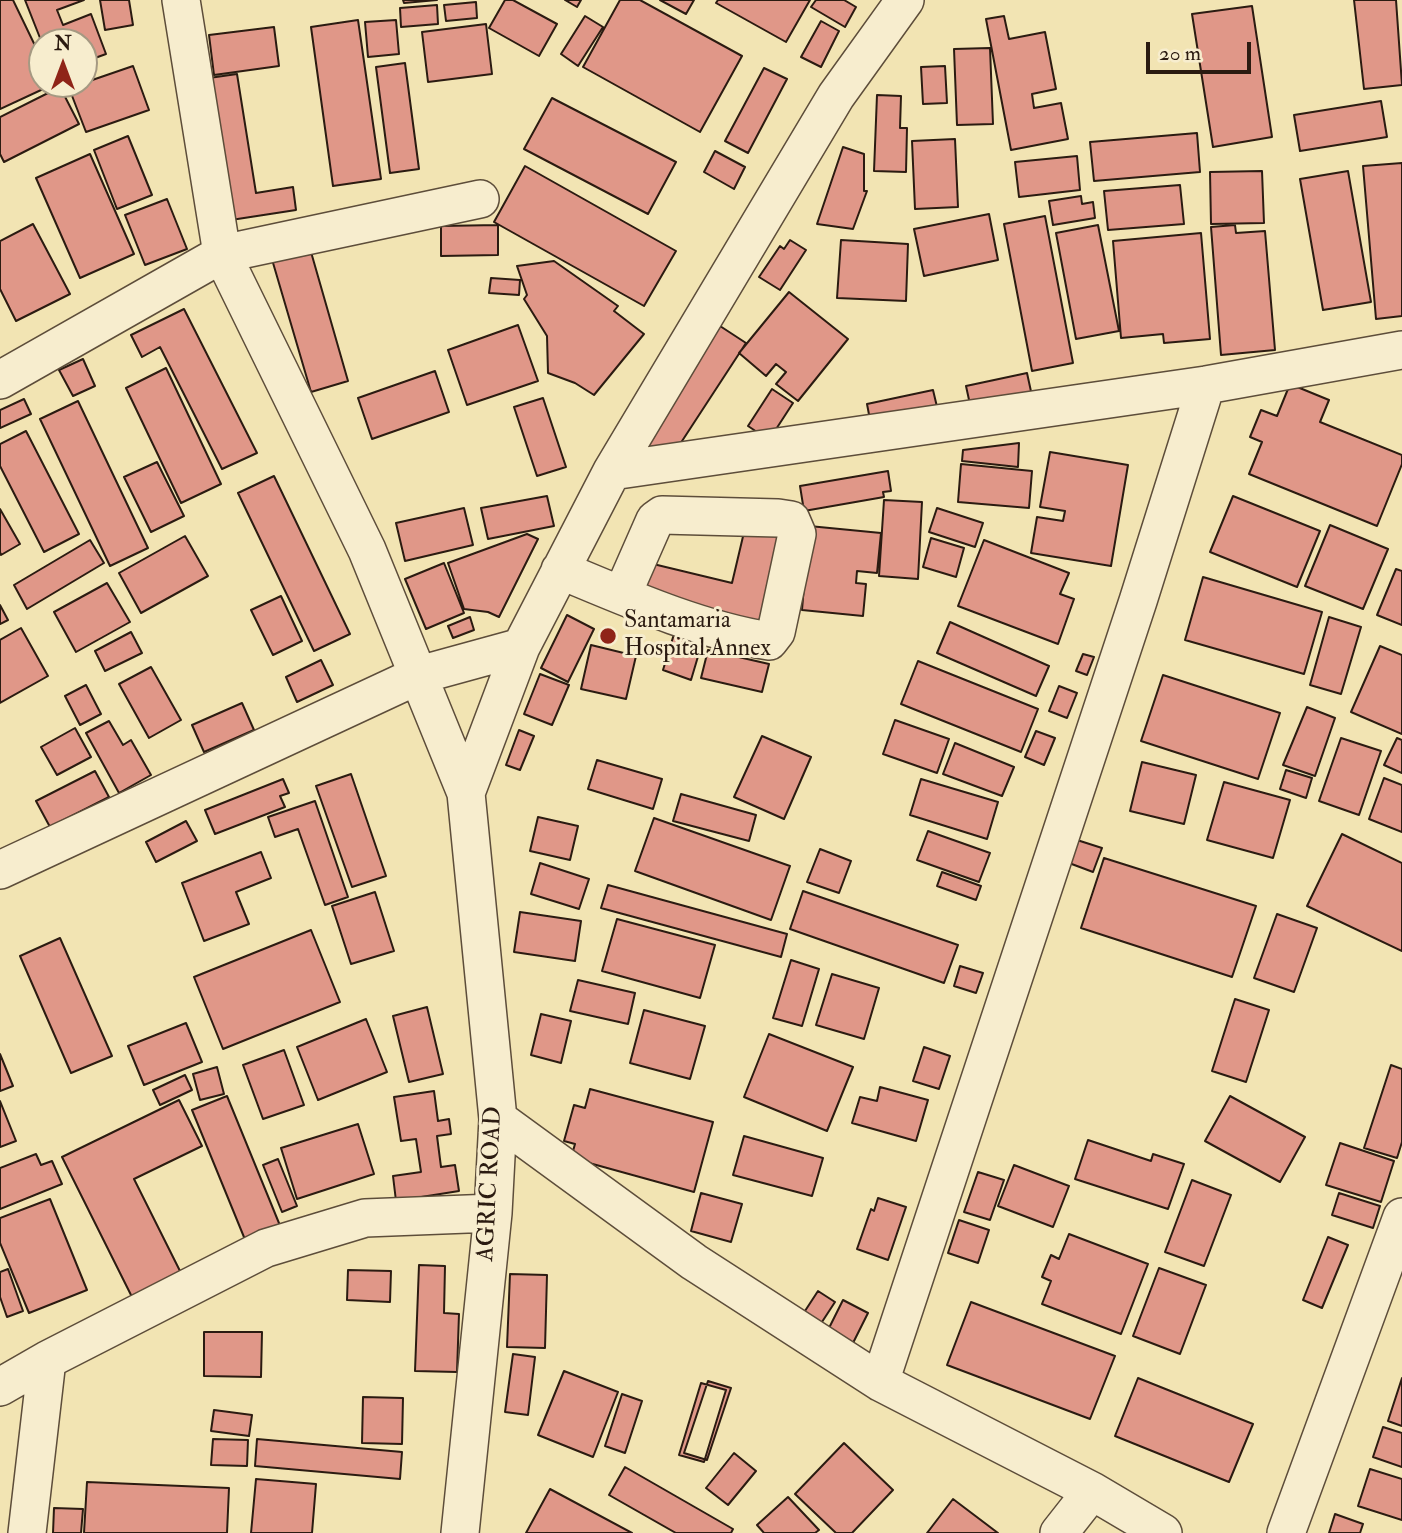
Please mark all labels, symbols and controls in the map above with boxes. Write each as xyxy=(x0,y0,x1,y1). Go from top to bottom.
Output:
north arrow xyxy=(28,28,98,98)
scale bar xyxy=(1150,28,1255,72)
text: N xyxy=(54,32,72,56)
text: 20 m xyxy=(1159,40,1201,67)
place label: Santamaria Hospital Annex xyxy=(624,608,771,664)
marker: Santamaria Hospital Annex xyxy=(598,626,618,646)
street label: AGRIC ROAD xyxy=(473,1106,509,1262)

